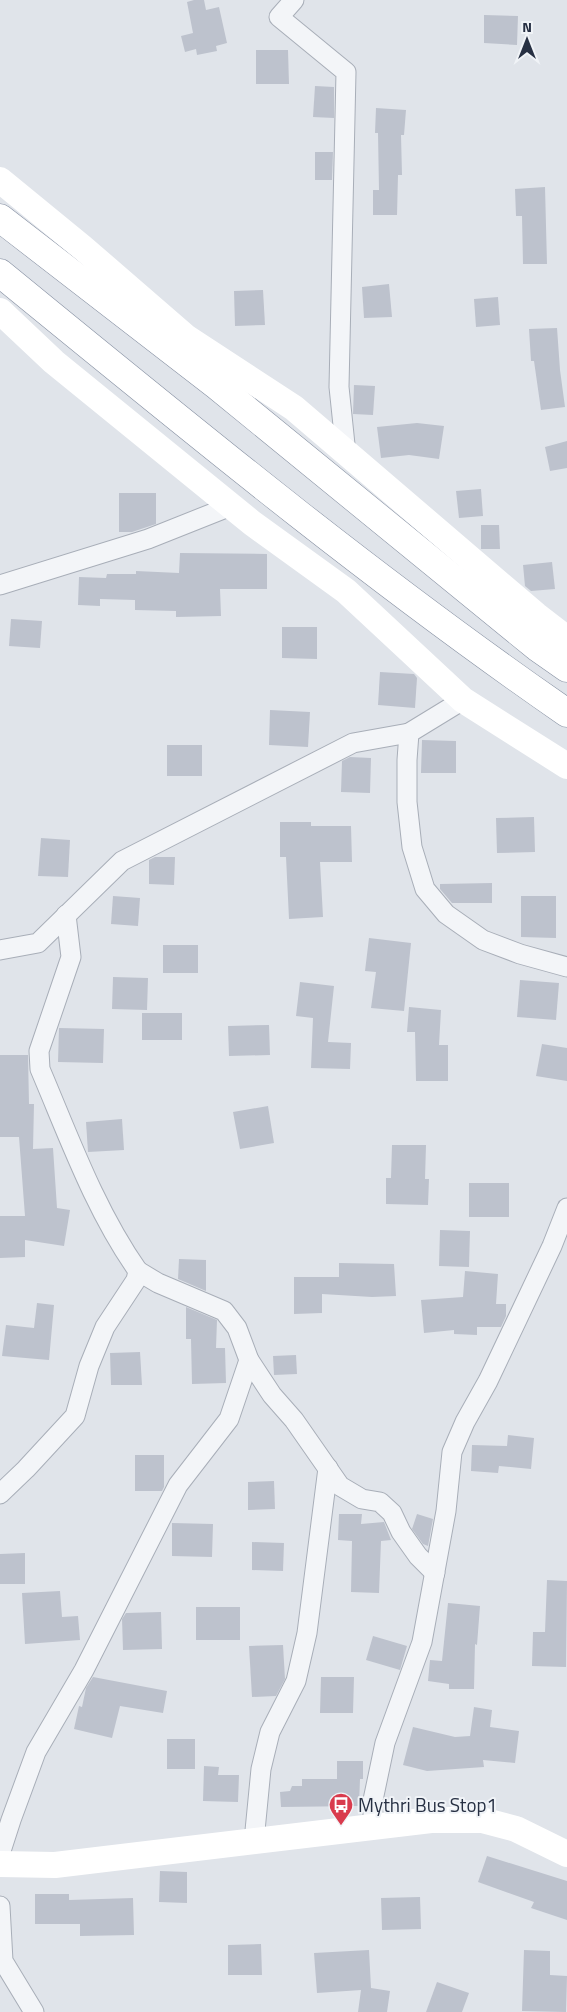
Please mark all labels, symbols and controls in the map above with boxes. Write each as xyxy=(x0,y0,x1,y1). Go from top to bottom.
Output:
north arrow xyxy=(502,15,552,65)
text: N xyxy=(522,16,532,37)
place label: Mythri Bus Stop1 xyxy=(358,1790,497,1819)
bus stop icon: Mythri Bus Stop1 xyxy=(328,1792,354,1826)

